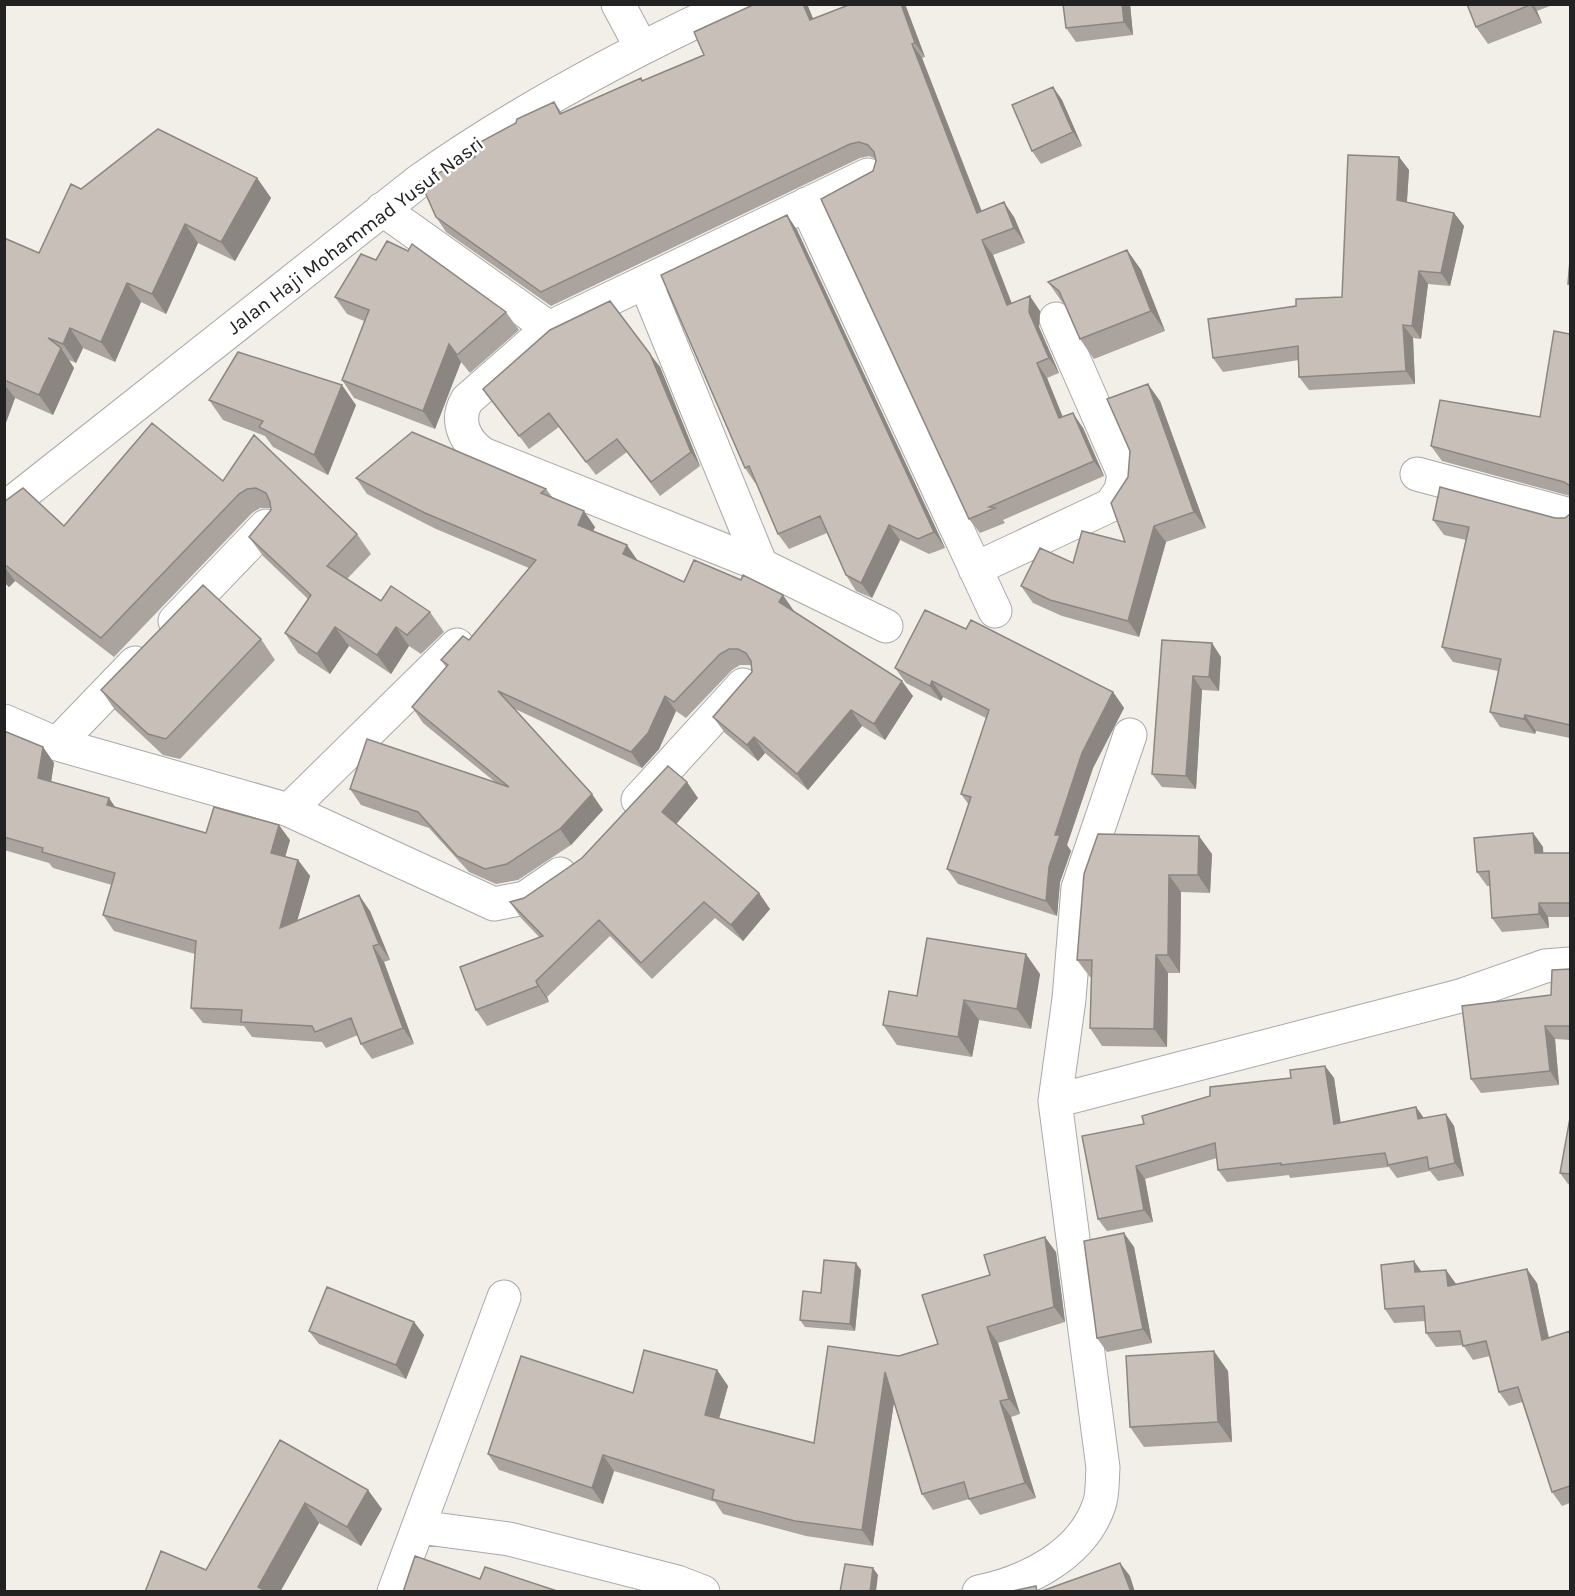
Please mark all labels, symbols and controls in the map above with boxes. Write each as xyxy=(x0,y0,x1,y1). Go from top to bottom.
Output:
street label: Jalan Haji Mohammad Yusuf Nasri xyxy=(223,132,488,339)

